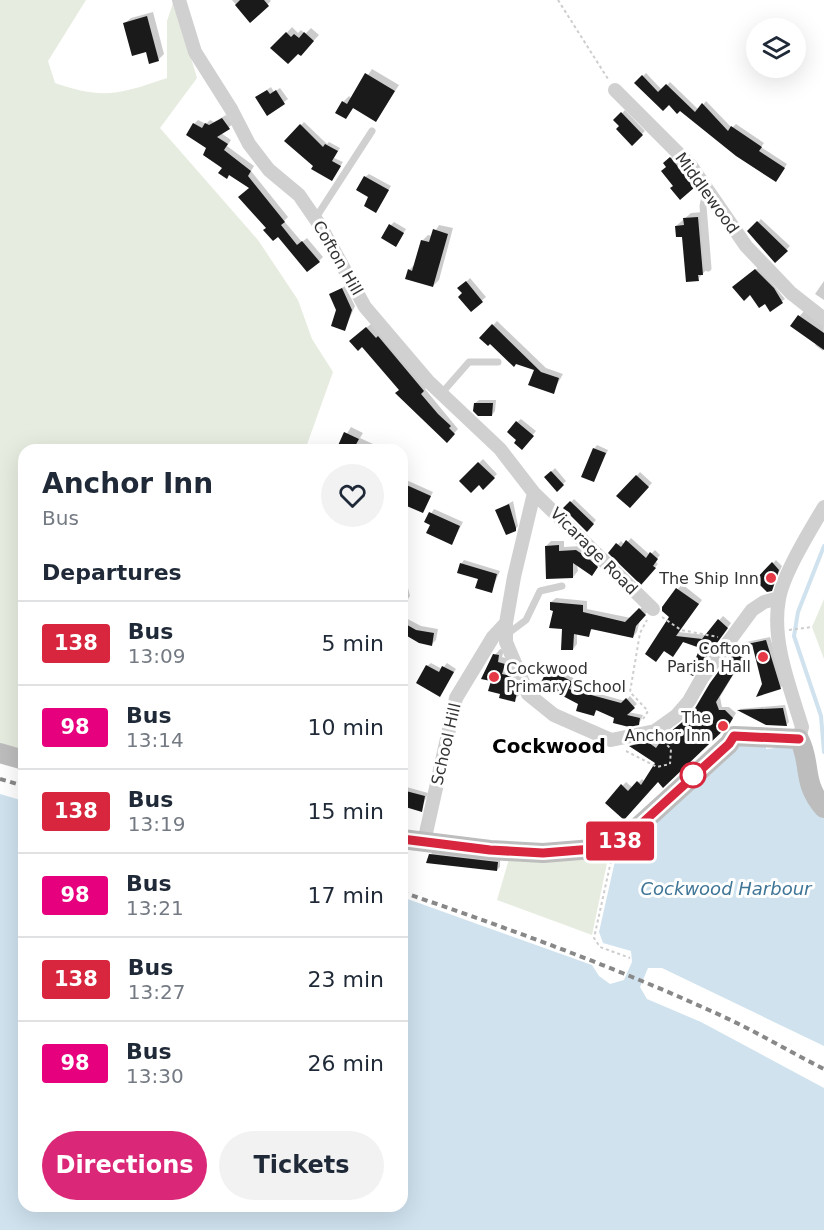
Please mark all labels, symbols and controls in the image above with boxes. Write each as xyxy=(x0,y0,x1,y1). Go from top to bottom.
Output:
map controls xyxy=(746,18,806,78)
button: layers xyxy=(746,18,806,78)
street label: Middlewood xyxy=(671,149,743,237)
street label: Cofton Hill xyxy=(309,217,367,299)
button: heart xyxy=(321,464,384,527)
text: Anchor Inn xyxy=(42,467,213,500)
street label: Vicarage Road xyxy=(547,504,641,598)
text: Bus xyxy=(42,506,79,530)
text: Departures xyxy=(42,560,182,585)
place label: The Ship Inn xyxy=(658,569,759,588)
marker: The Ship Inn xyxy=(764,571,778,585)
text: Bus xyxy=(128,619,173,644)
text: 138 xyxy=(54,631,98,655)
text: 5 min xyxy=(322,631,384,656)
place label: Cofton Parish Hall xyxy=(667,639,751,676)
text: 13:09 xyxy=(128,644,185,668)
marker: Cofton Parish Hall xyxy=(756,650,770,664)
place label: Cockwood Primary School xyxy=(506,659,626,696)
marker: Cockwood Primary School xyxy=(487,670,501,684)
street label: School Hill xyxy=(427,701,465,787)
text: Bus xyxy=(126,703,172,728)
place label: The Anchor Inn xyxy=(625,708,711,745)
text: 98 xyxy=(60,715,90,739)
text: 10 min xyxy=(308,715,384,740)
marker: The Anchor Inn xyxy=(716,719,730,733)
text: 13:14 xyxy=(126,728,184,752)
district label: Cockwood xyxy=(492,734,606,758)
unlabelled marker xyxy=(680,762,706,788)
text: Bus xyxy=(128,787,173,812)
text: 138 xyxy=(54,799,98,823)
text: 15 min xyxy=(308,799,384,824)
text: 13:19 xyxy=(128,812,185,836)
line badge: 138 xyxy=(586,822,654,860)
text: 138 xyxy=(598,829,642,853)
text: Bus xyxy=(126,871,172,896)
water label: Cockwood Harbour xyxy=(640,878,813,899)
text: 98 xyxy=(60,883,90,907)
text: 17 min xyxy=(308,883,384,908)
text: 13:21 xyxy=(126,896,184,920)
text: Bus xyxy=(128,955,173,980)
text: 138 xyxy=(54,967,98,991)
text: 23 min xyxy=(308,967,384,992)
text: 13:27 xyxy=(128,980,185,1004)
text: Bus xyxy=(126,1039,172,1064)
text: 98 xyxy=(60,1051,90,1075)
text: 26 min xyxy=(308,1051,384,1076)
text: 13:30 xyxy=(126,1064,184,1088)
button: Directions xyxy=(42,1131,207,1200)
button: Tickets xyxy=(219,1131,384,1200)

